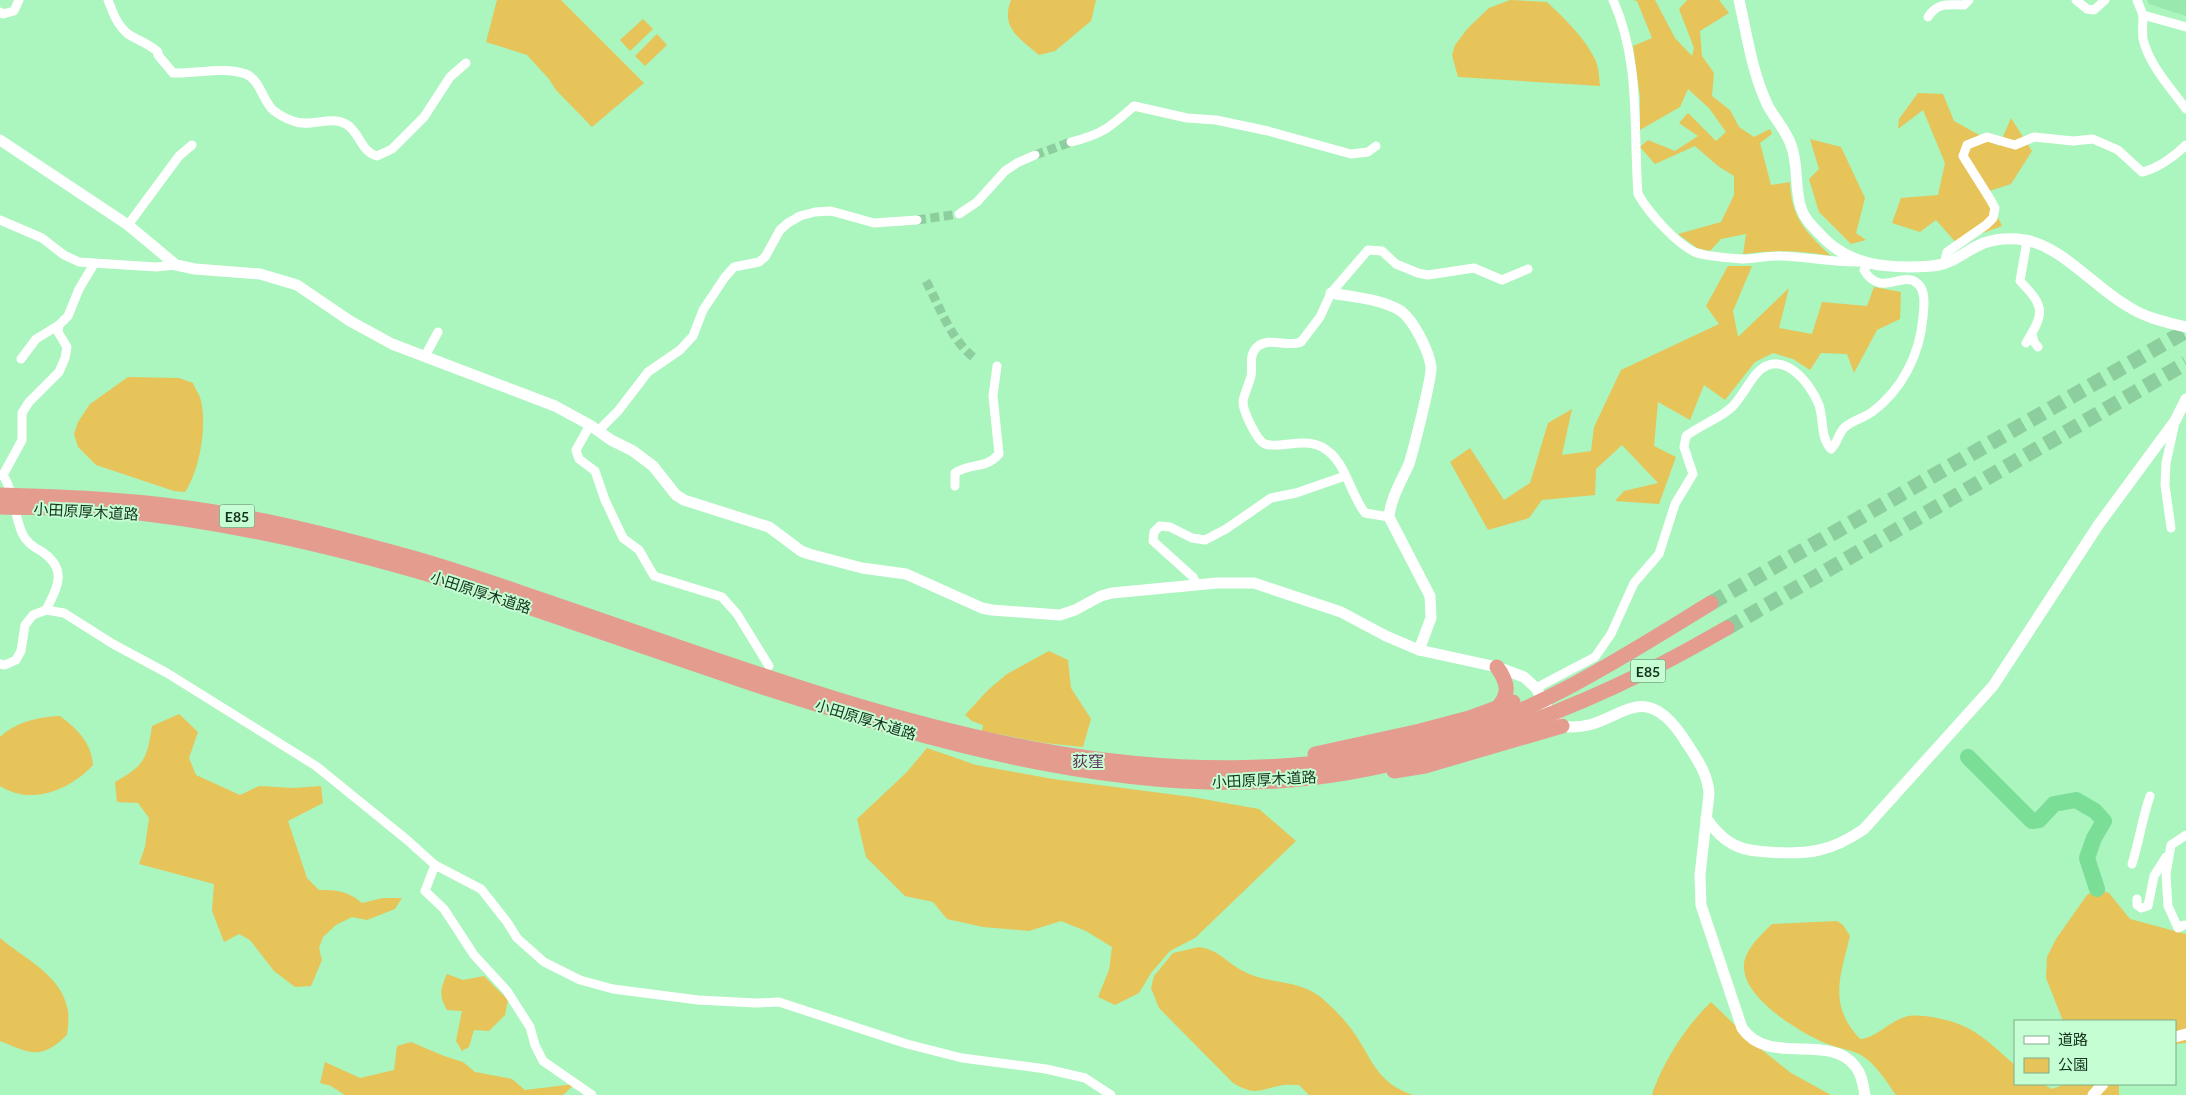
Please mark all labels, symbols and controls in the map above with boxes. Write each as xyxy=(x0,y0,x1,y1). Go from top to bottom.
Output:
street label: 小田原厚木道路 xyxy=(33,499,139,523)
road number: E85 xyxy=(220,504,254,528)
street label: 小田原厚木道路 xyxy=(428,567,534,617)
road number: E85 xyxy=(1630,659,1666,682)
street label: 小田原厚木道路 xyxy=(813,695,919,743)
district label: 荻窪 xyxy=(1072,751,1104,770)
street label: 小田原厚木道路 xyxy=(1211,767,1317,791)
legend xyxy=(2014,1020,2176,1085)
text: 道路 xyxy=(2058,1030,2088,1048)
text: 公園 xyxy=(2058,1055,2088,1073)

